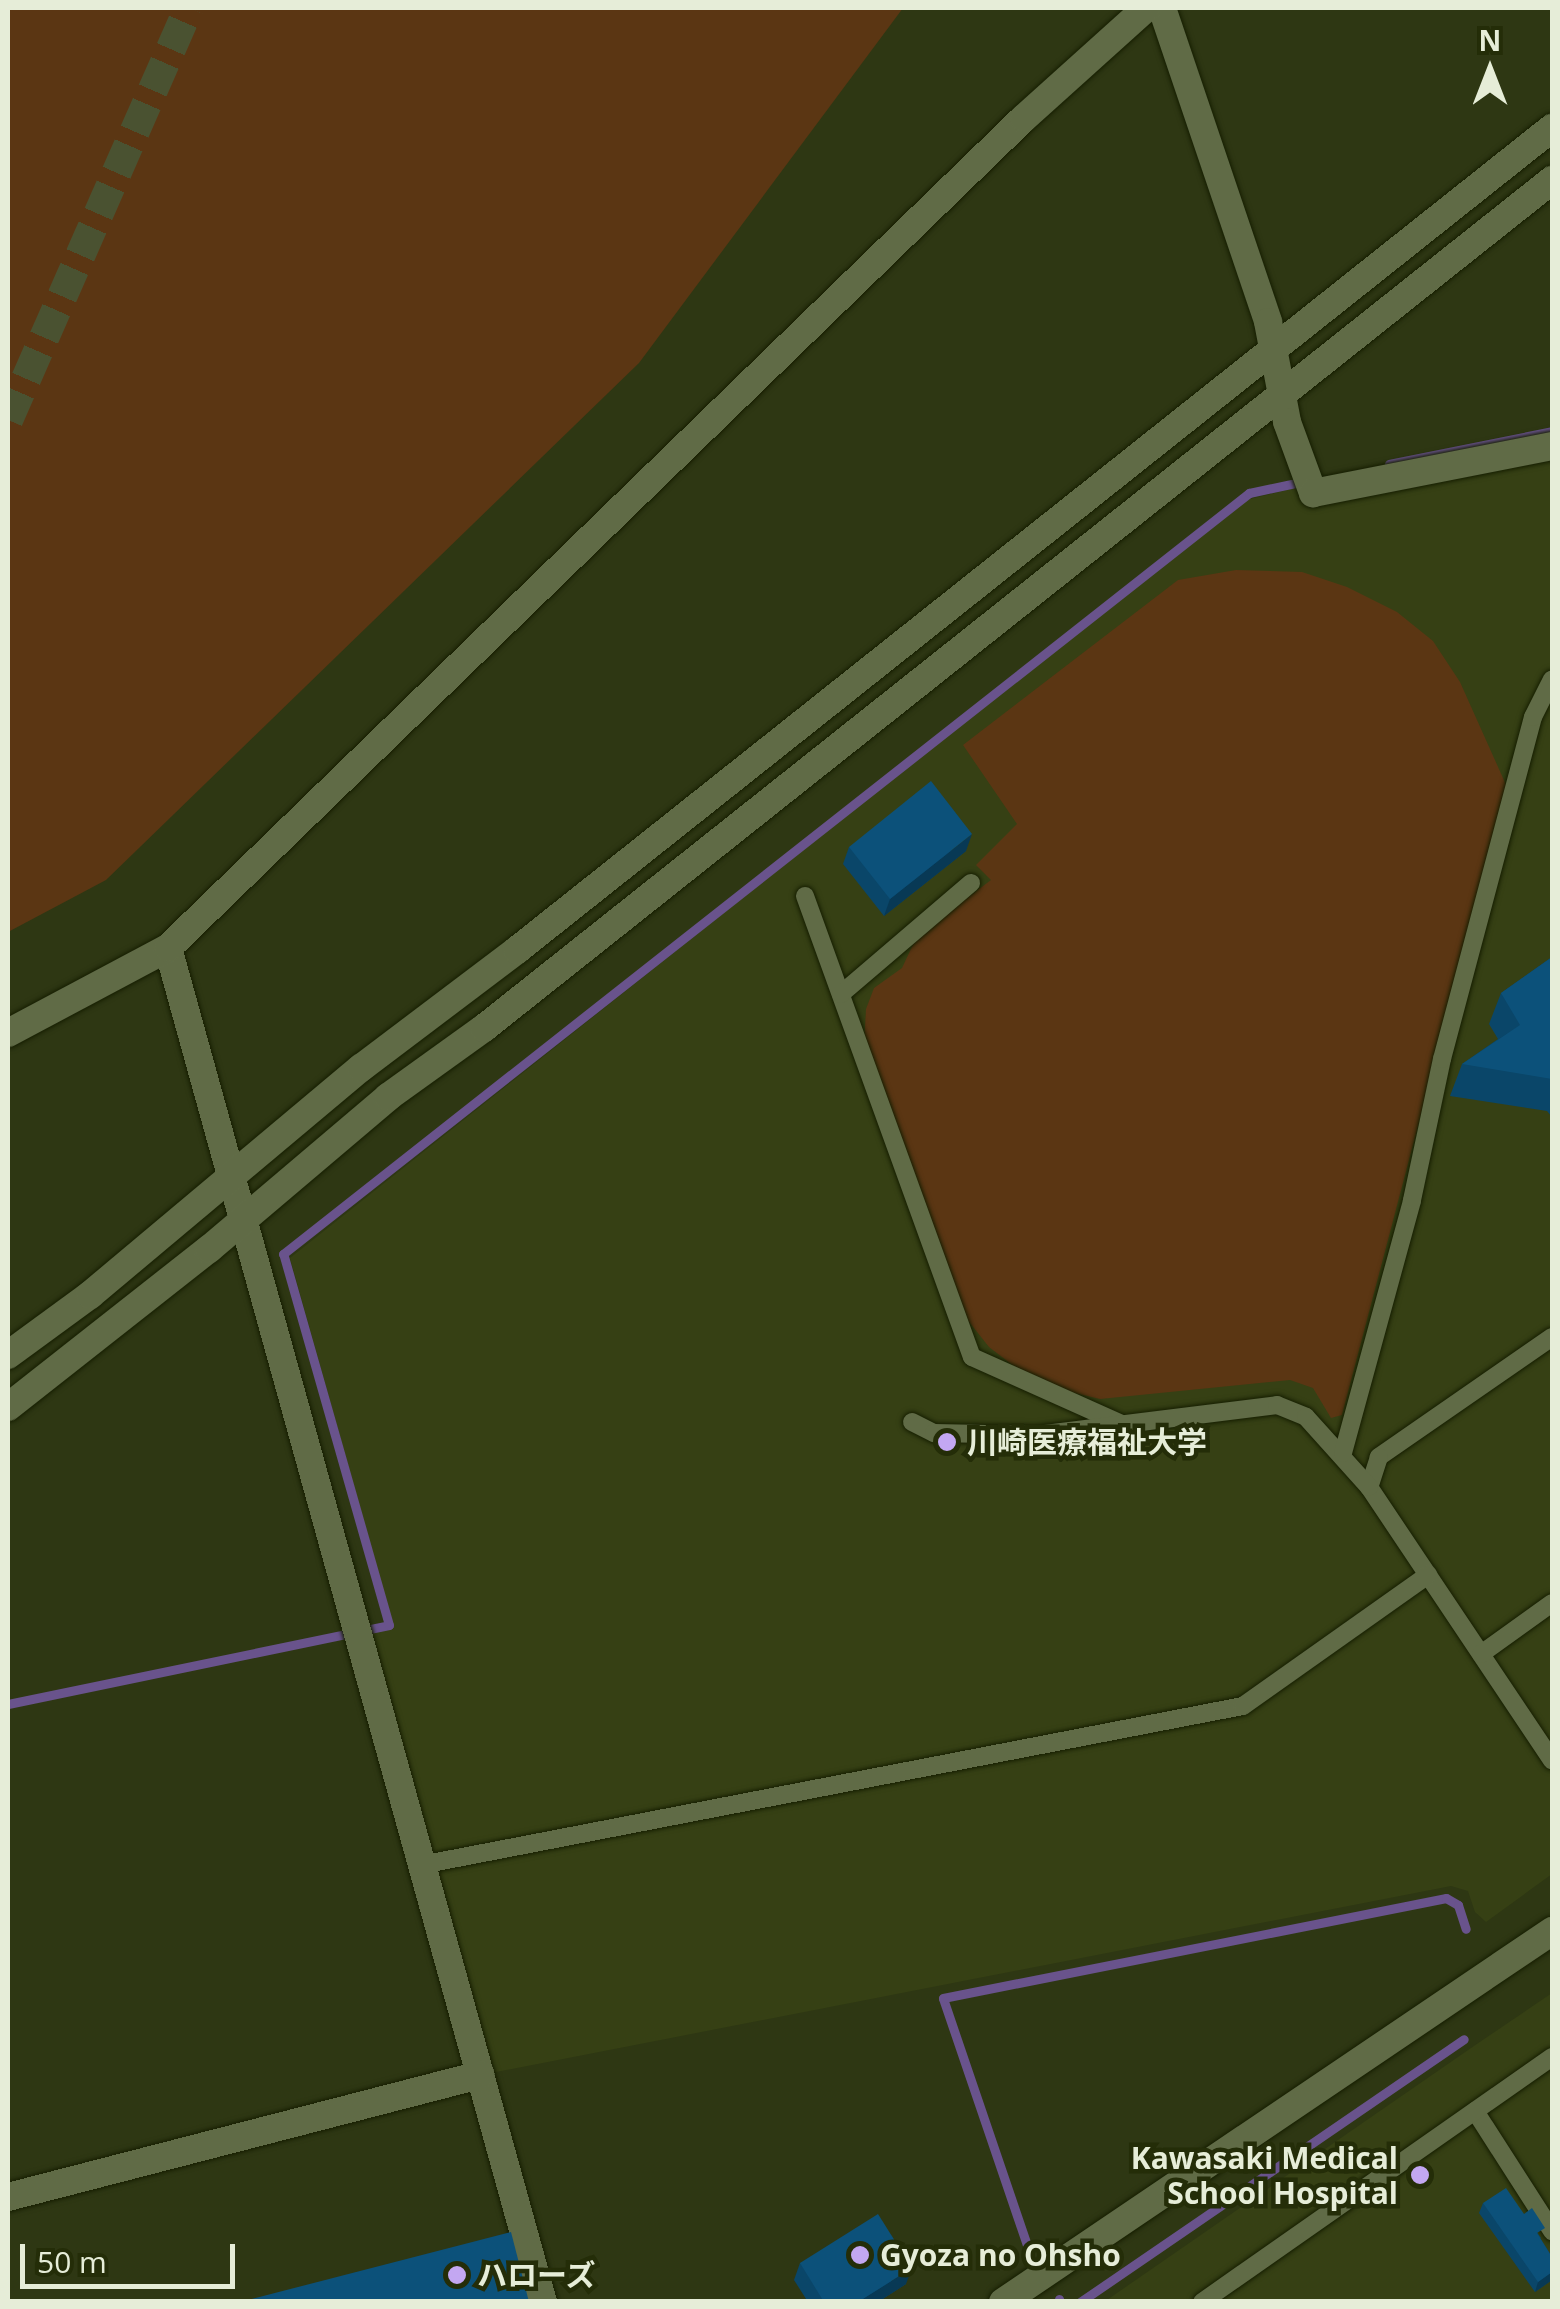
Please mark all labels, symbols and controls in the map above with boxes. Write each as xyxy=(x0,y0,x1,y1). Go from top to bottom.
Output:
north arrow xyxy=(1440,20,1540,120)
text: N xyxy=(1479,21,1501,59)
place label: 川崎医療福祉大学 xyxy=(967,1424,1207,1460)
marker: 川崎医療福祉大学 xyxy=(936,1431,958,1453)
place label: Kawasaki Medical School Hospital xyxy=(1131,2140,1398,2210)
marker: Kawasaki Medical School Hospital xyxy=(1407,2162,1433,2188)
scale bar xyxy=(25,2224,240,2286)
place label: Gyoza no Ohsho xyxy=(880,2237,1121,2273)
text: 50 m xyxy=(37,2241,107,2282)
marker: Gyoza no Ohsho xyxy=(849,2244,871,2266)
place label: ハローズ xyxy=(477,2257,597,2293)
marker: ハローズ xyxy=(446,2264,468,2286)

